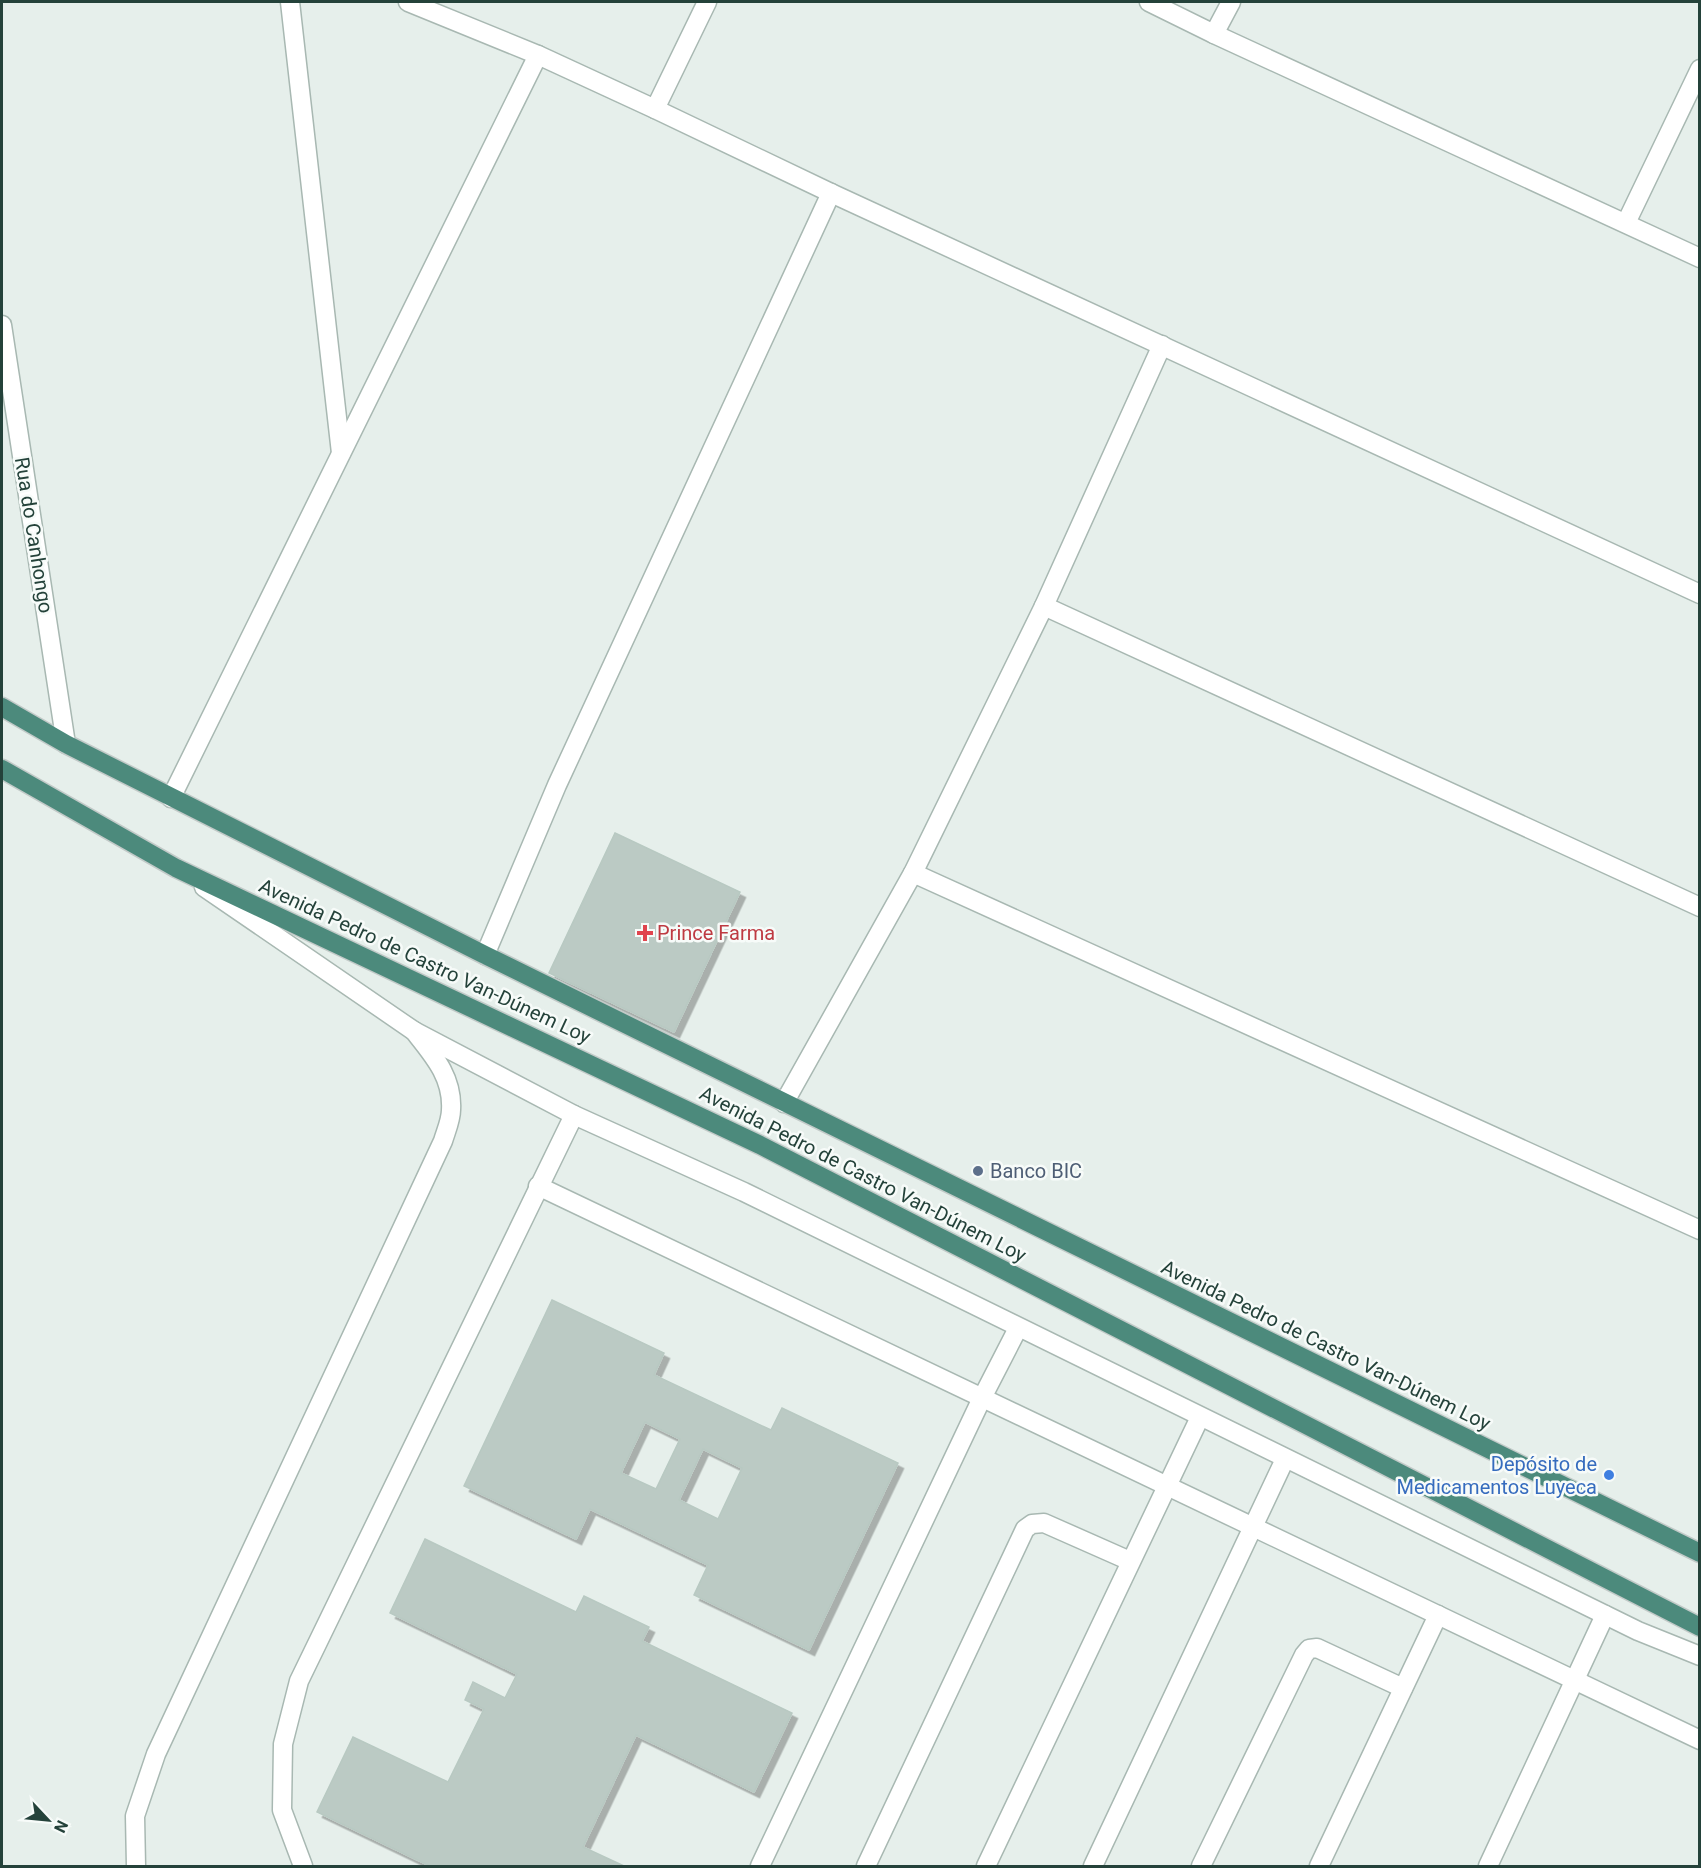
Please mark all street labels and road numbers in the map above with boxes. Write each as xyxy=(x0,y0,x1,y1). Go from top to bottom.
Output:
street label: Rua do Canhongo xyxy=(10,455,58,615)
street label: Avenida Pedro de Castro Van-Dúnem Loy xyxy=(255,873,595,1049)
street label: Avenida Pedro de Castro Van-Dúnem Loy xyxy=(696,1081,1031,1267)
street label: Avenida Pedro de Castro Van-Dúnem Loy xyxy=(1158,1255,1495,1436)

